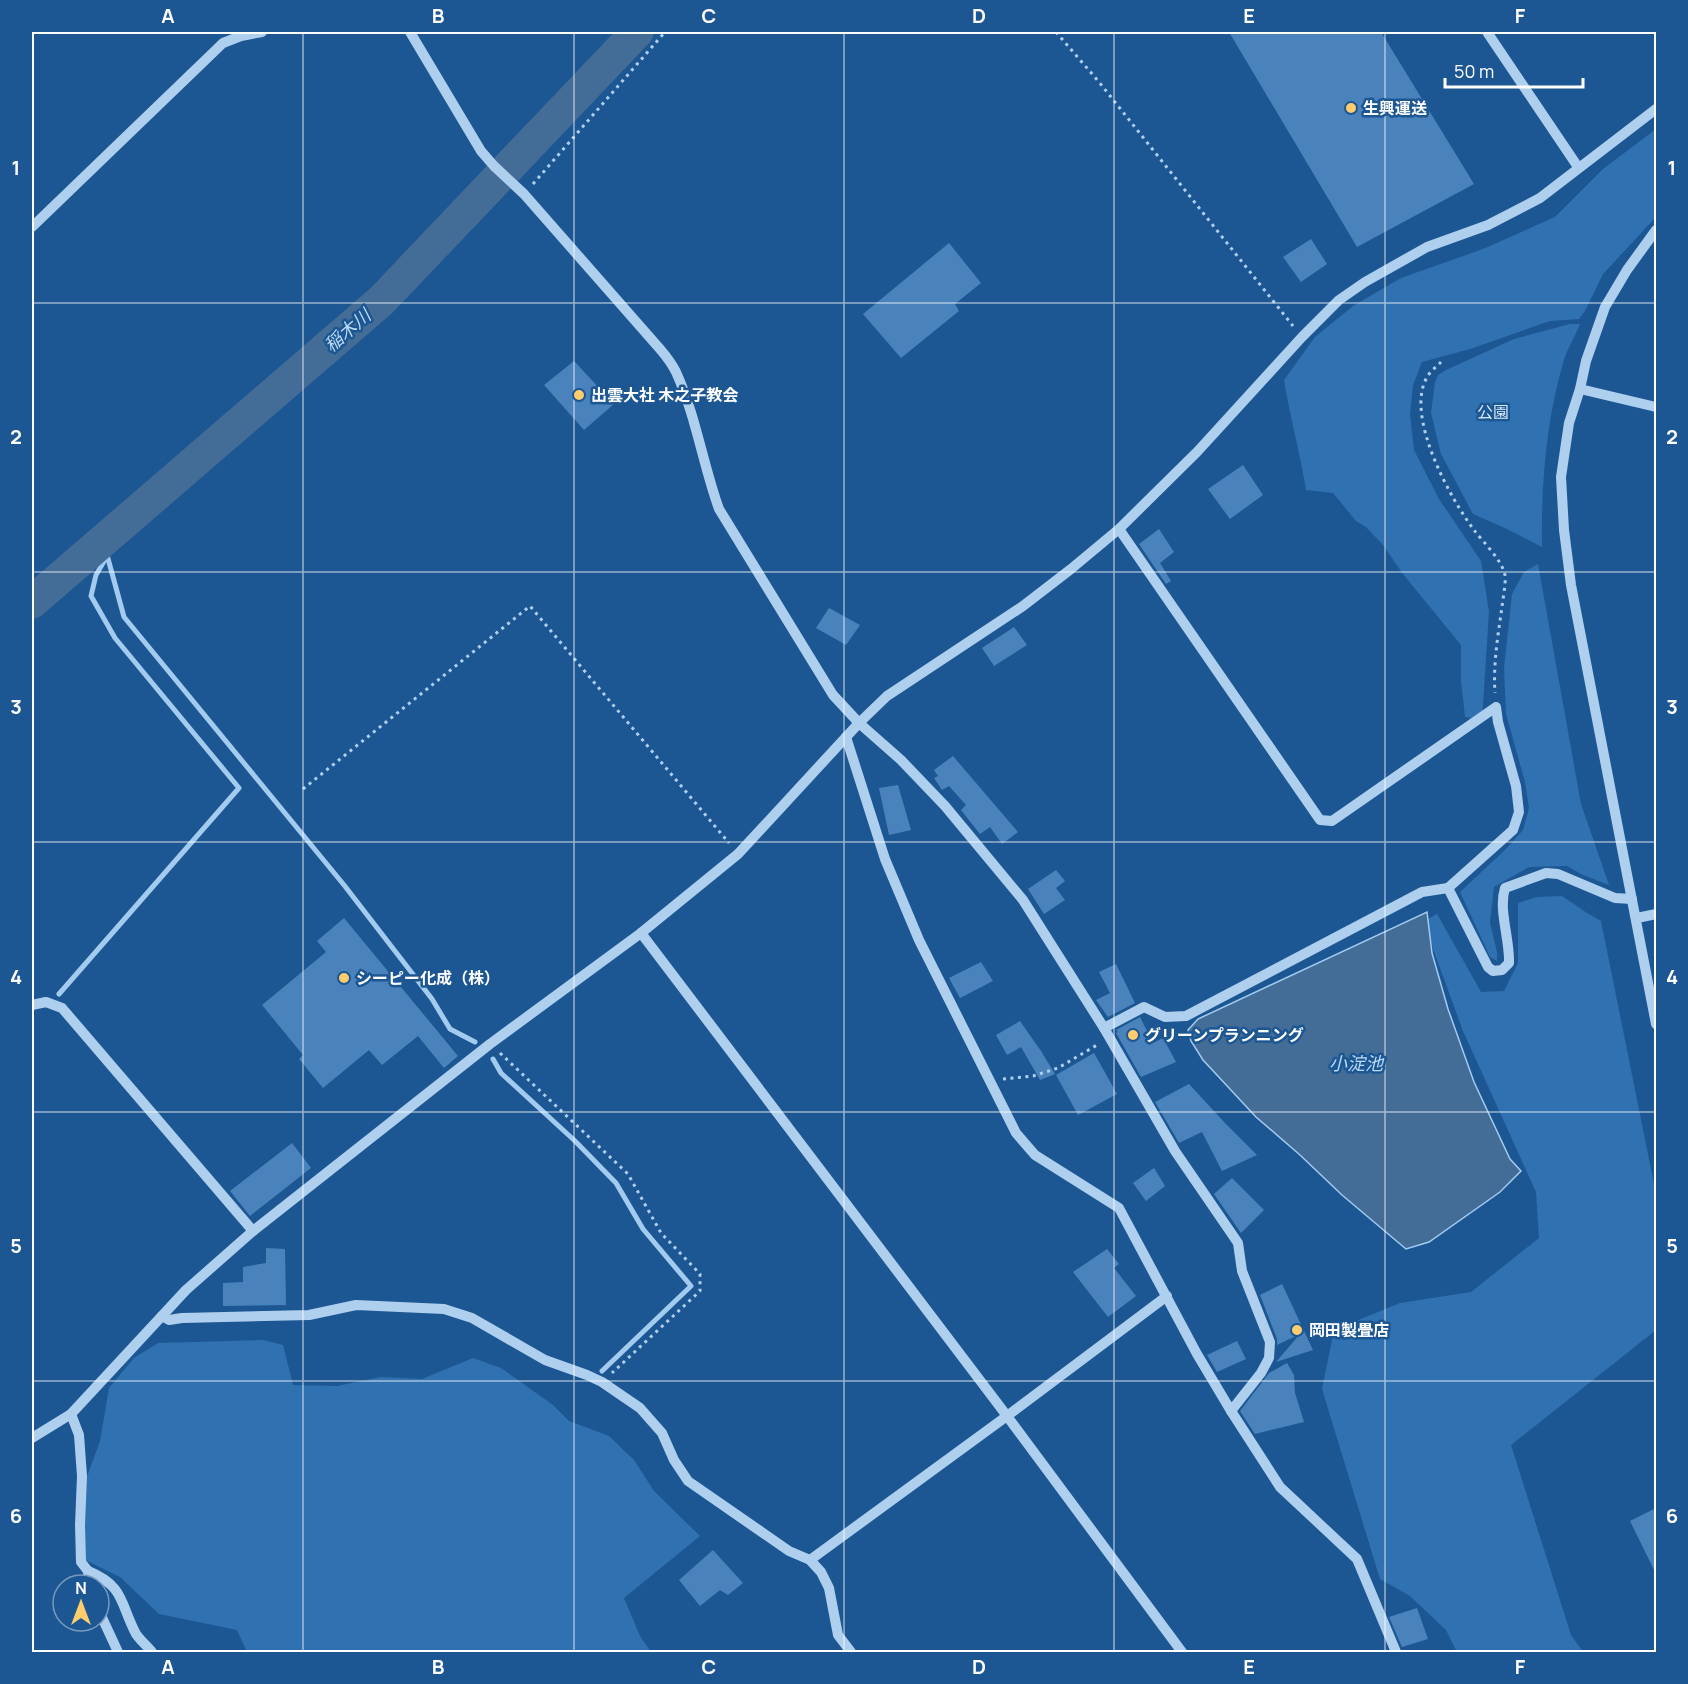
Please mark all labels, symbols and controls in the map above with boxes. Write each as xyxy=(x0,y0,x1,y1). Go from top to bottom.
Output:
text: A xyxy=(161,2,175,29)
text: B xyxy=(432,2,445,29)
text: C xyxy=(702,2,716,29)
text: D xyxy=(972,2,986,29)
text: E xyxy=(1243,2,1255,29)
text: F xyxy=(1515,2,1526,29)
scale bar xyxy=(1445,51,1583,89)
text: 50 m xyxy=(1454,59,1494,83)
place label: 生興運送 xyxy=(1363,97,1427,119)
marker: 生興運送 xyxy=(1344,101,1358,115)
text: 1 xyxy=(12,154,20,181)
text: 1 xyxy=(1668,154,1676,181)
water label: 稲木川 xyxy=(319,302,377,357)
place label: 出雲大社 木之子教会 xyxy=(591,384,738,406)
marker: 出雲大社 木之子教会 xyxy=(572,388,586,402)
park label: 公園 xyxy=(1477,401,1509,423)
text: 2 xyxy=(10,423,22,450)
text: 2 xyxy=(1666,423,1678,450)
text: 3 xyxy=(10,693,22,720)
text: 3 xyxy=(1666,693,1678,720)
text: 4 xyxy=(10,963,22,990)
text: 4 xyxy=(1666,963,1678,990)
place label: シーピー化成（株） xyxy=(356,967,500,989)
marker: シーピー化成（株） xyxy=(337,971,351,985)
place label: グリーンプランニング xyxy=(1145,1024,1304,1046)
marker: グリーンプランニング xyxy=(1126,1028,1140,1042)
water label: 小淀池 xyxy=(1329,1051,1385,1075)
text: 5 xyxy=(10,1232,22,1259)
text: 5 xyxy=(1666,1232,1678,1259)
place label: 岡田製畳店 xyxy=(1309,1319,1389,1341)
marker: 岡田製畳店 xyxy=(1290,1323,1304,1337)
text: 6 xyxy=(10,1502,22,1529)
text: 6 xyxy=(1666,1502,1678,1529)
north arrow xyxy=(51,1573,111,1633)
text: N xyxy=(75,1577,87,1599)
text: A xyxy=(161,1653,175,1680)
text: B xyxy=(432,1653,445,1680)
text: C xyxy=(702,1653,716,1680)
text: D xyxy=(972,1653,986,1680)
text: E xyxy=(1243,1653,1255,1680)
text: F xyxy=(1515,1653,1526,1680)

